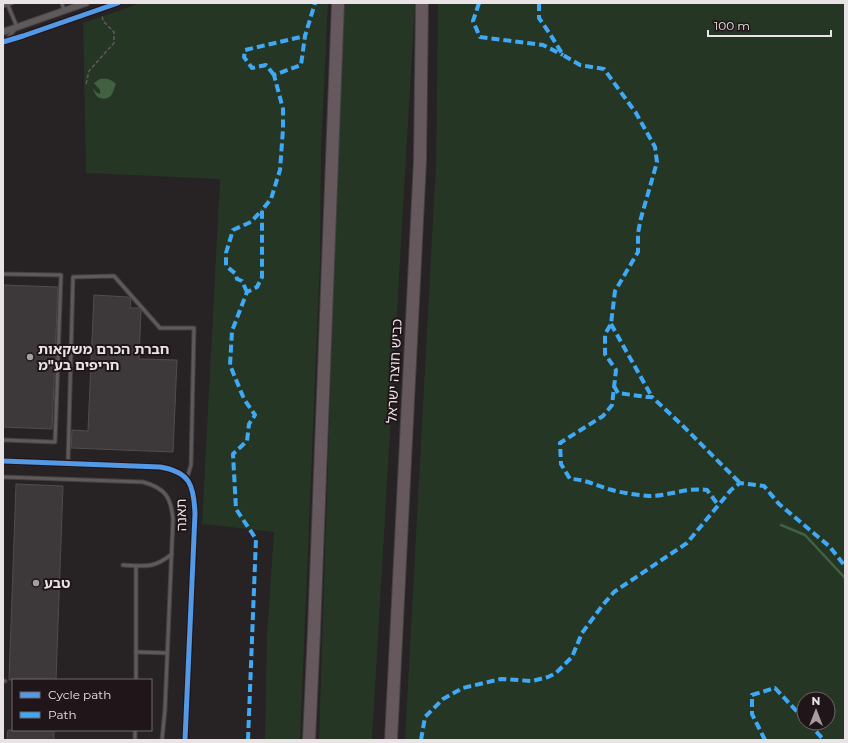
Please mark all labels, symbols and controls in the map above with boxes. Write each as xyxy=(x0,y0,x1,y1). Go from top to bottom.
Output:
scale bar xyxy=(708,12,831,38)
text: 100 m xyxy=(714,18,750,33)
street label: כביש חוצה ישראל xyxy=(382,318,406,424)
place label: חברת הכרם משקאות חריפים בע"מ xyxy=(38,340,169,374)
marker: חברת הכרם משקאות חריפים בע"מ xyxy=(25,352,35,362)
street label: תאנה xyxy=(172,499,190,531)
place label: טבע xyxy=(44,574,70,592)
marker: טבע xyxy=(31,578,41,588)
legend xyxy=(12,679,152,731)
text: Cycle path xyxy=(48,687,111,702)
north arrow xyxy=(796,691,836,731)
text: N xyxy=(812,694,820,708)
text: Path xyxy=(48,707,77,722)

